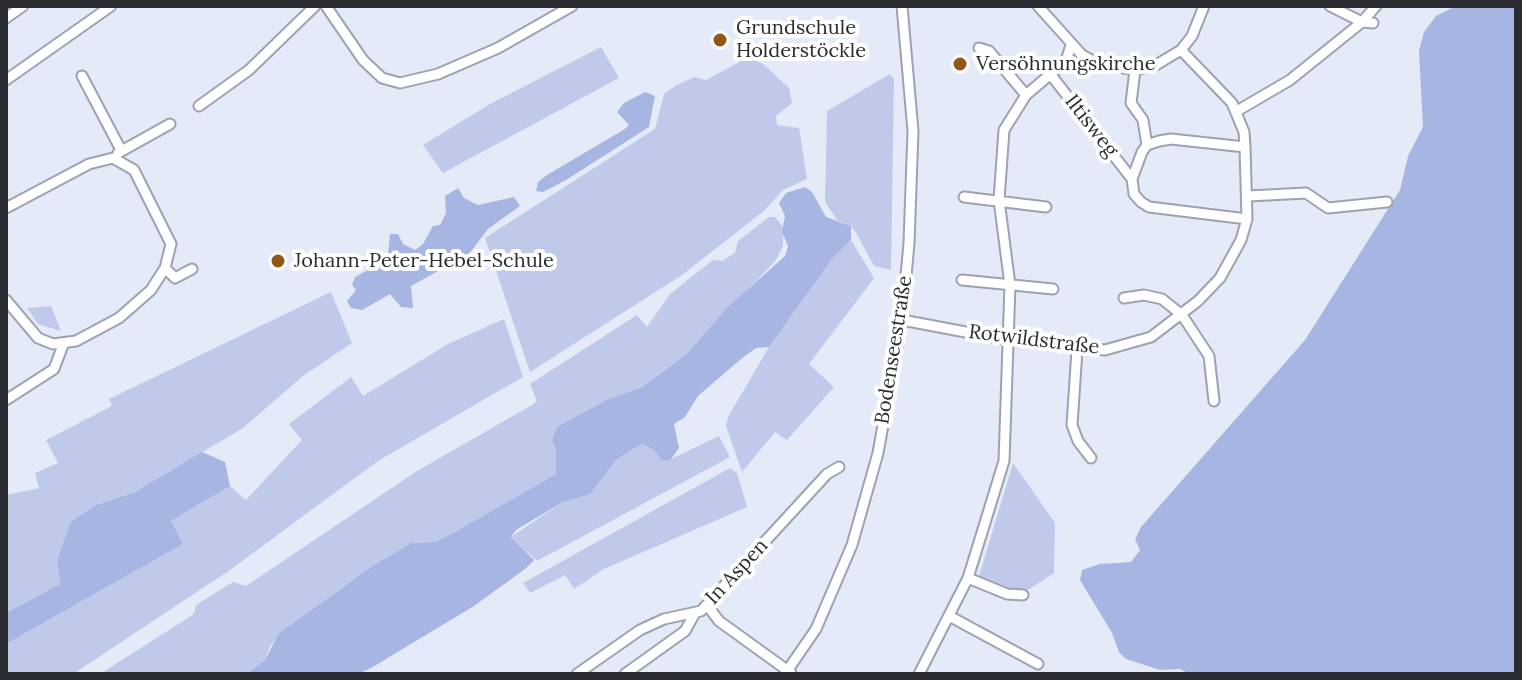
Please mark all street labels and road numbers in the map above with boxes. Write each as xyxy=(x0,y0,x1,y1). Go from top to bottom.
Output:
street label: Iltisweg xyxy=(1059,90,1123,162)
street label: Bodenseestraße xyxy=(870,274,918,426)
street label: Rotwildstraße xyxy=(967,320,1101,360)
street label: In Aspen xyxy=(701,534,773,610)

